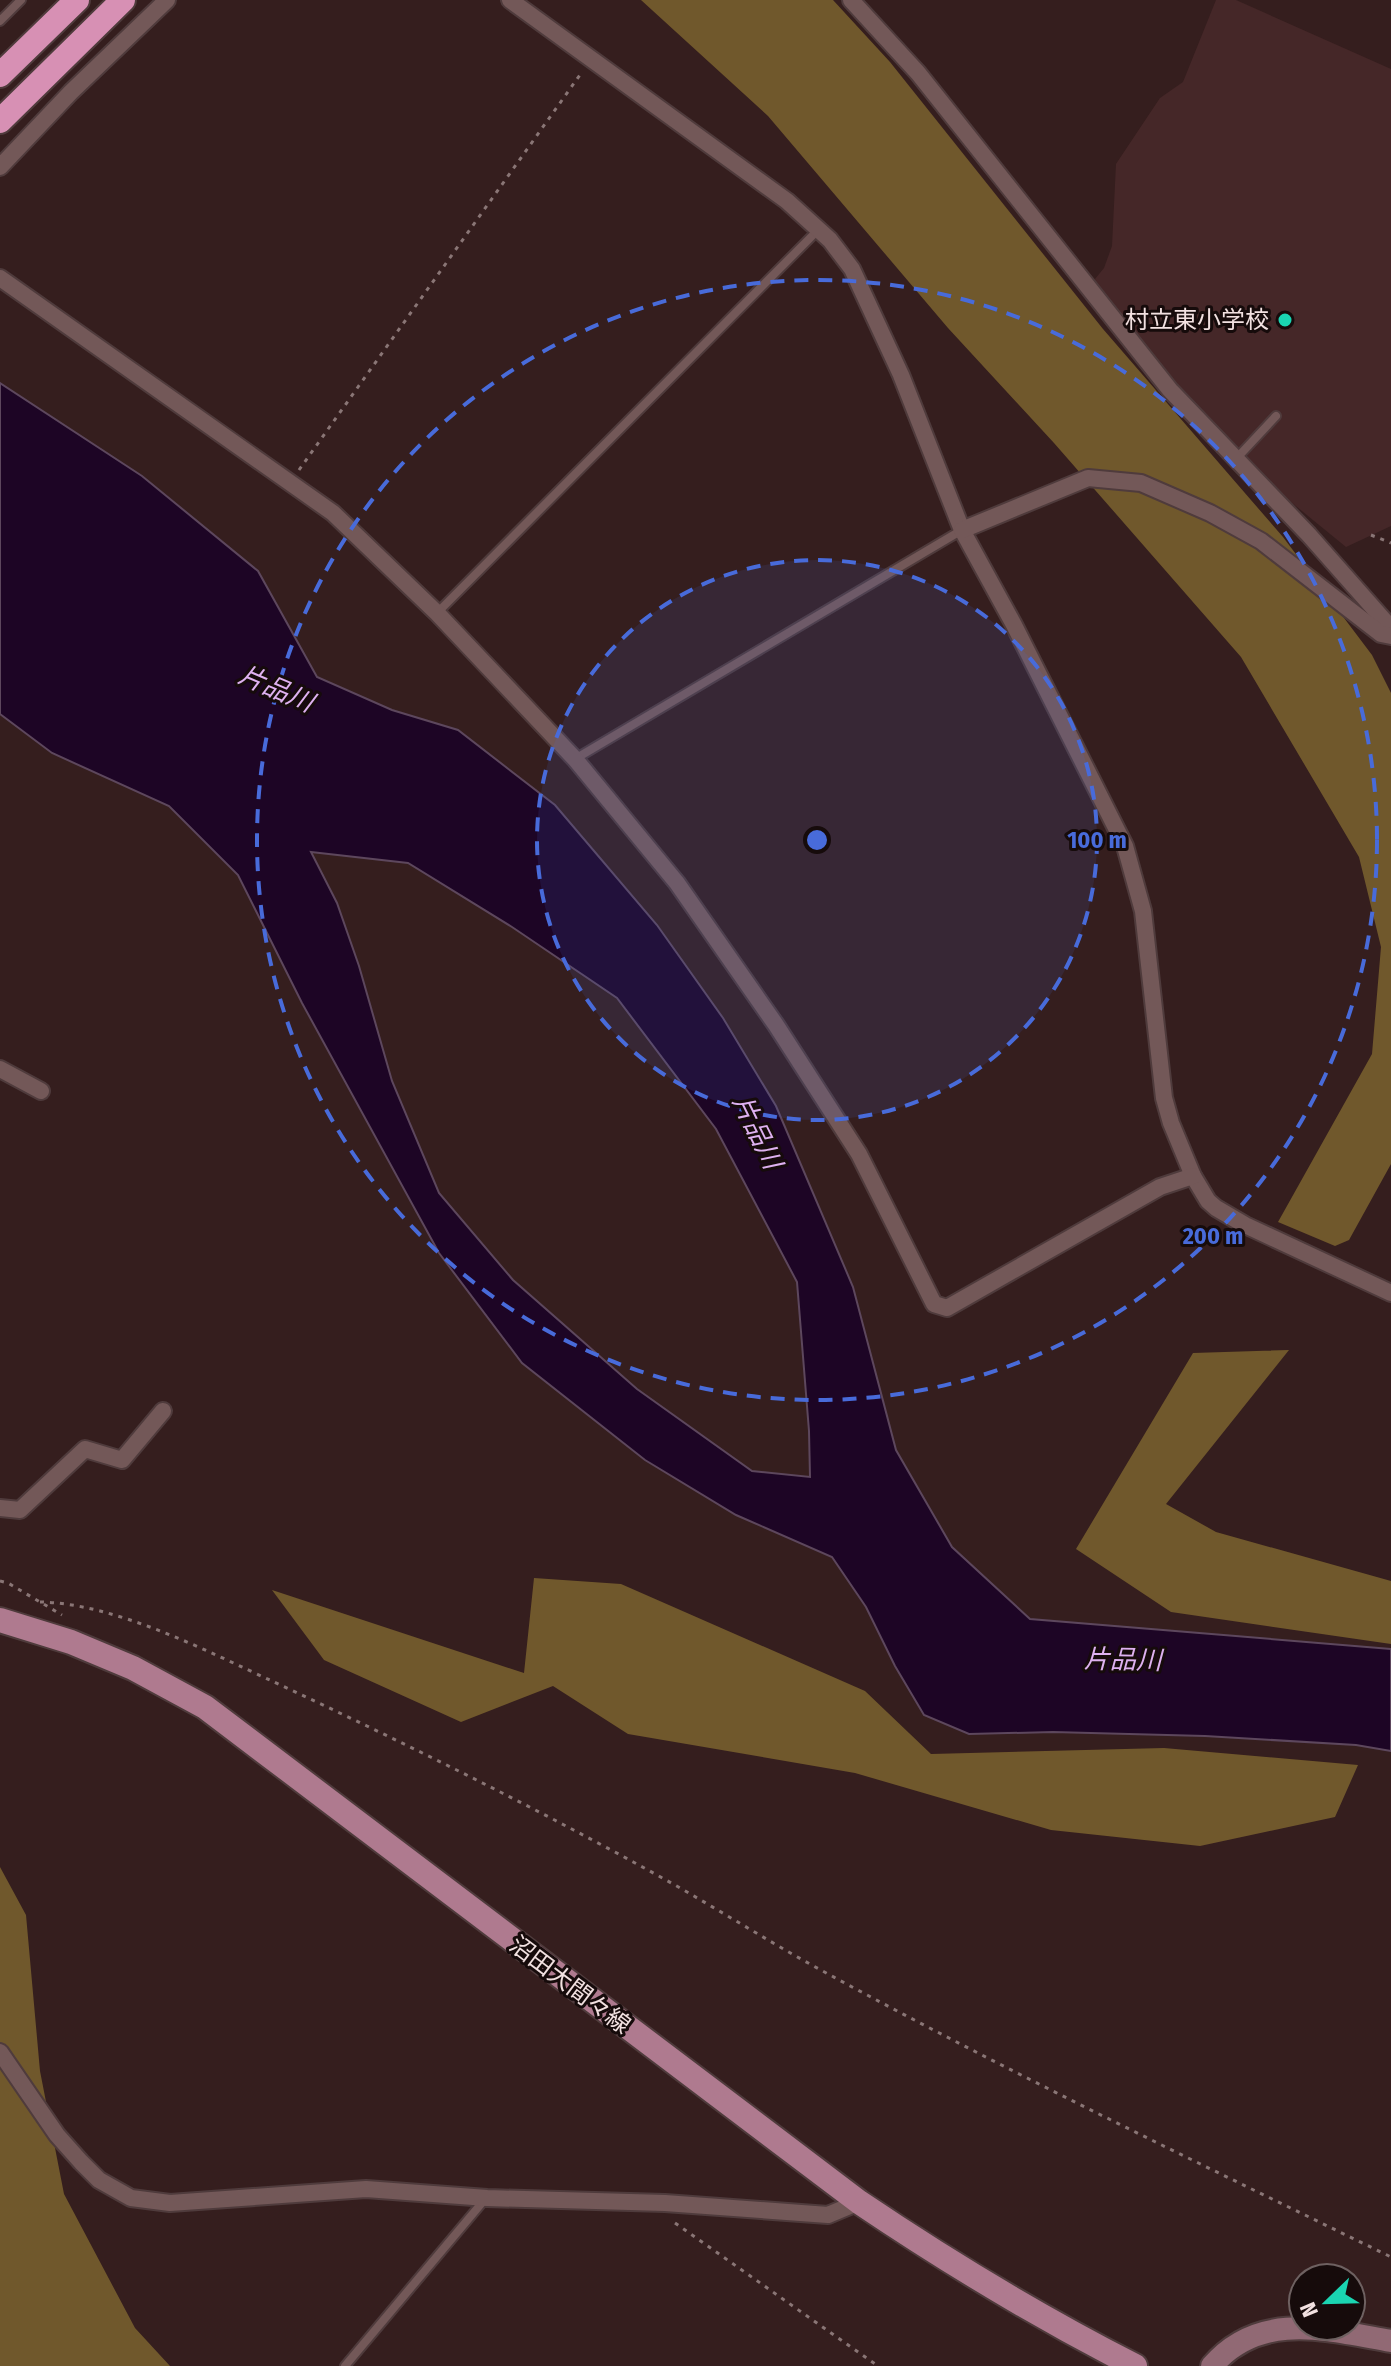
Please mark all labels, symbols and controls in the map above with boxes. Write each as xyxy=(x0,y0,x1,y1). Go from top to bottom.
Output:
place label: 村立東小学校 xyxy=(1125,306,1269,334)
marker: 村立東小学校 xyxy=(1276,311,1294,329)
water label: 片品川 xyxy=(234,659,321,720)
centre of rings xyxy=(803,826,831,854)
text: 100 m xyxy=(1067,826,1127,854)
water label: 片品川 xyxy=(726,1090,789,1177)
text: 200 m xyxy=(1182,1222,1243,1250)
water label: 片品川 xyxy=(1084,1644,1165,1676)
street label: 沼田大間々線 xyxy=(504,1930,636,2040)
north arrow xyxy=(1287,2262,1367,2342)
text: N xyxy=(1294,2298,1324,2321)

